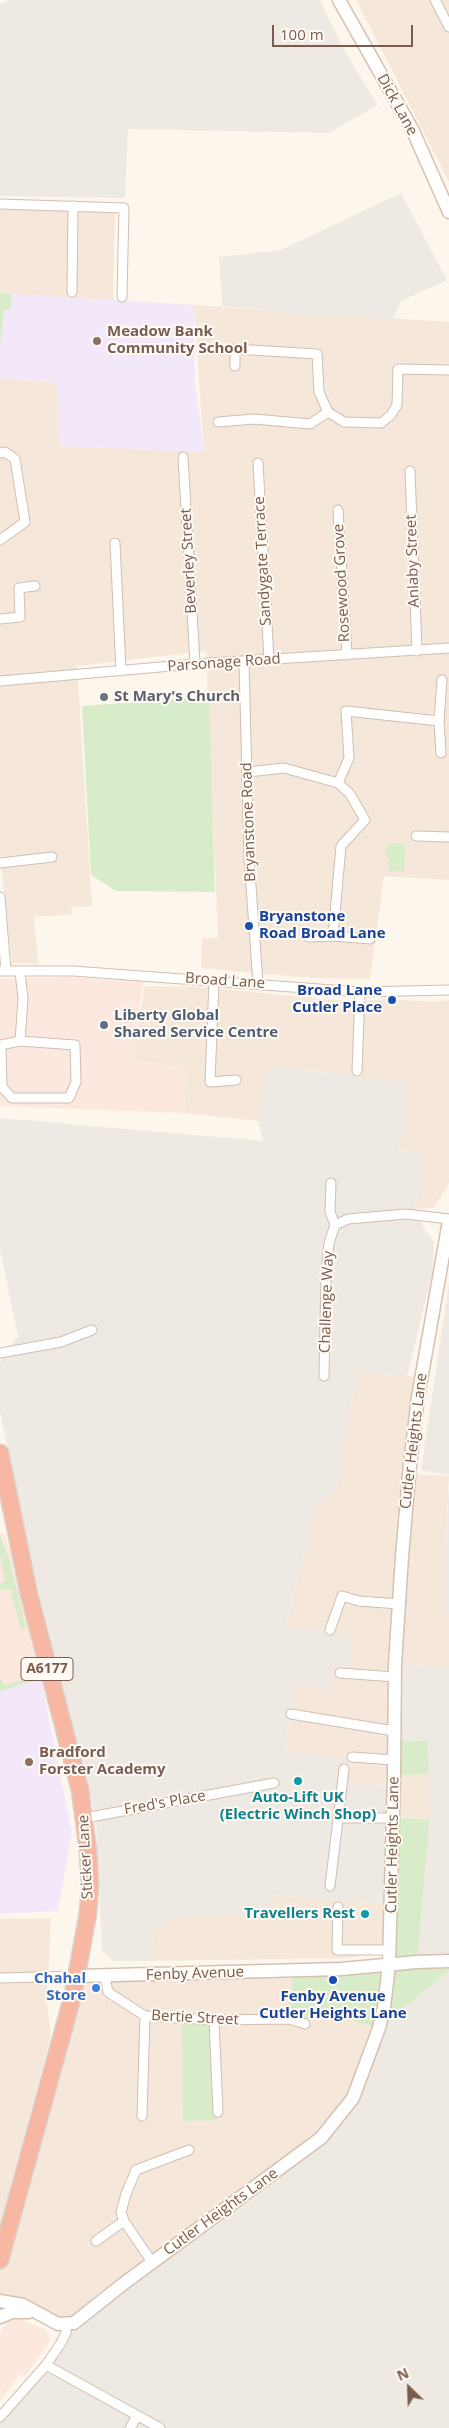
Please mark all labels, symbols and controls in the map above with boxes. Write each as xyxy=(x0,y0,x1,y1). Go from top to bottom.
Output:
scale bar xyxy=(274,15,415,47)
text: 100 m xyxy=(280,24,324,44)
street label: Dick Lane xyxy=(373,71,421,139)
place label: Meadow Bank Community School xyxy=(107,323,248,358)
marker: Meadow Bank Community School xyxy=(91,335,103,347)
street label: Sandygate Terrace xyxy=(251,496,275,626)
street label: Beverley Street xyxy=(177,508,201,614)
street label: Anlaby Street xyxy=(402,514,424,608)
street label: Rosewood Grove xyxy=(330,523,354,643)
street label: Parsonage Road xyxy=(167,650,281,676)
place label: St Mary's Church xyxy=(114,688,240,706)
marker: St Mary's Church xyxy=(98,691,110,703)
street label: Bryanstone Road xyxy=(238,762,260,882)
place label: Bryanstone Road Broad Lane xyxy=(259,908,386,943)
marker: Bryanstone Road Broad Lane xyxy=(243,920,255,932)
street label: Broad Lane xyxy=(184,969,266,993)
place label: Broad Lane Cutler Place xyxy=(292,982,382,1017)
marker: Broad Lane Cutler Place xyxy=(386,994,398,1006)
place label: Liberty Global Shared Service Centre xyxy=(114,1007,278,1042)
marker: Liberty Global Shared Service Centre xyxy=(98,1019,110,1031)
street label: Challenge Way xyxy=(316,1251,338,1353)
street label: Cutler Heights Lane xyxy=(397,1372,431,1510)
road number: A6177 xyxy=(21,1658,73,1680)
place label: Bradford Forster Academy xyxy=(39,1744,166,1779)
marker: Bradford Forster Academy xyxy=(23,1756,35,1768)
marker: Auto-Lift UK (Electric Winch Shop) xyxy=(292,1775,304,1787)
street label: Cutler Heights Lane xyxy=(383,1776,403,1914)
street label: Fred's Place xyxy=(123,1787,207,1819)
place label: Auto-Lift UK (Electric Winch Shop) xyxy=(220,1789,376,1824)
street label: Sticker Lane xyxy=(75,1814,97,1900)
place label: Travellers Rest xyxy=(244,1905,355,1923)
marker: Travellers Rest xyxy=(359,1908,371,1920)
street label: Fenby Avenue xyxy=(146,1963,244,1985)
place label: Chahal Store xyxy=(34,1970,86,2005)
marker: Fenby Avenue Cutler Heights Lane xyxy=(327,1974,339,1986)
marker: Chahal Store xyxy=(90,1982,102,1994)
place label: Fenby Avenue Cutler Heights Lane xyxy=(259,1988,407,2023)
street label: Bertie Street xyxy=(151,2007,239,2029)
street label: Cutler Heights Lane xyxy=(160,2164,282,2260)
north arrow xyxy=(384,2363,434,2413)
text: N xyxy=(394,2363,412,2385)

